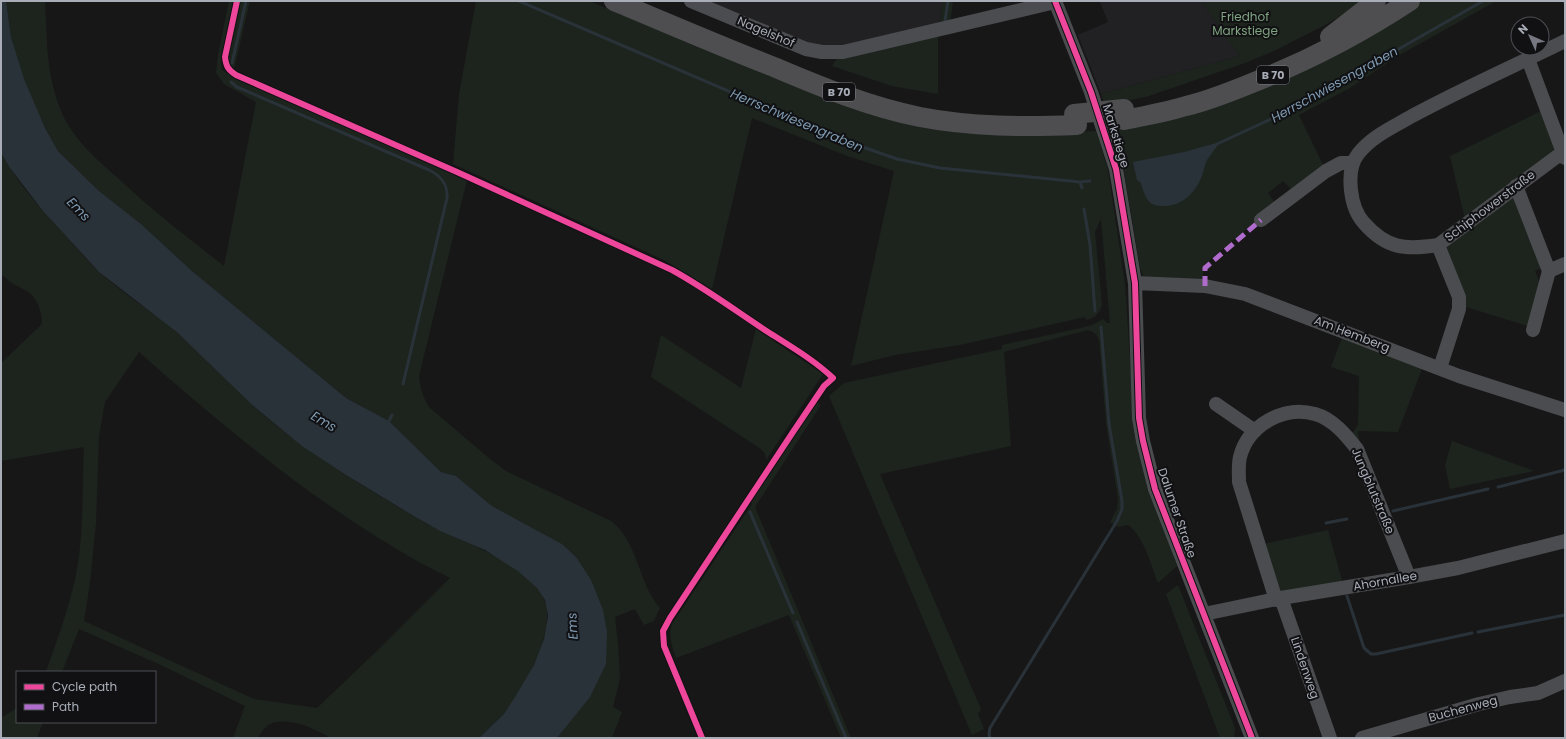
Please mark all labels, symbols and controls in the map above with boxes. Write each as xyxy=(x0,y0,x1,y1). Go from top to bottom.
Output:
park label: Friedhof Markstiege xyxy=(1212,8,1278,39)
street label: Nagelshof xyxy=(735,12,797,51)
north arrow xyxy=(1510,16,1550,56)
text: N xyxy=(1514,20,1532,38)
water label: Herrschwiesengraben xyxy=(1267,42,1401,127)
road number: B 70 xyxy=(1257,66,1289,84)
road number: B 70 xyxy=(823,83,855,101)
water label: Herrschwiesengraben xyxy=(728,84,866,157)
street label: Markstiege xyxy=(1099,102,1134,170)
street label: Schiphowerstraße xyxy=(1441,166,1538,245)
water label: Ems xyxy=(62,193,95,226)
street label: Am Hemberg xyxy=(1312,311,1393,356)
water label: Ems xyxy=(307,406,340,436)
street label: Jungblutstraße xyxy=(1348,445,1399,536)
street label: Dalumer Straße xyxy=(1154,465,1201,560)
street label: Ahornallee xyxy=(1352,567,1418,594)
water label: Ems xyxy=(562,612,583,640)
street label: Lindenweg xyxy=(1287,635,1324,701)
legend xyxy=(16,671,156,723)
text: Cycle path xyxy=(52,678,117,695)
street label: Buchenweg xyxy=(1427,691,1499,726)
text: Path xyxy=(52,698,79,715)

